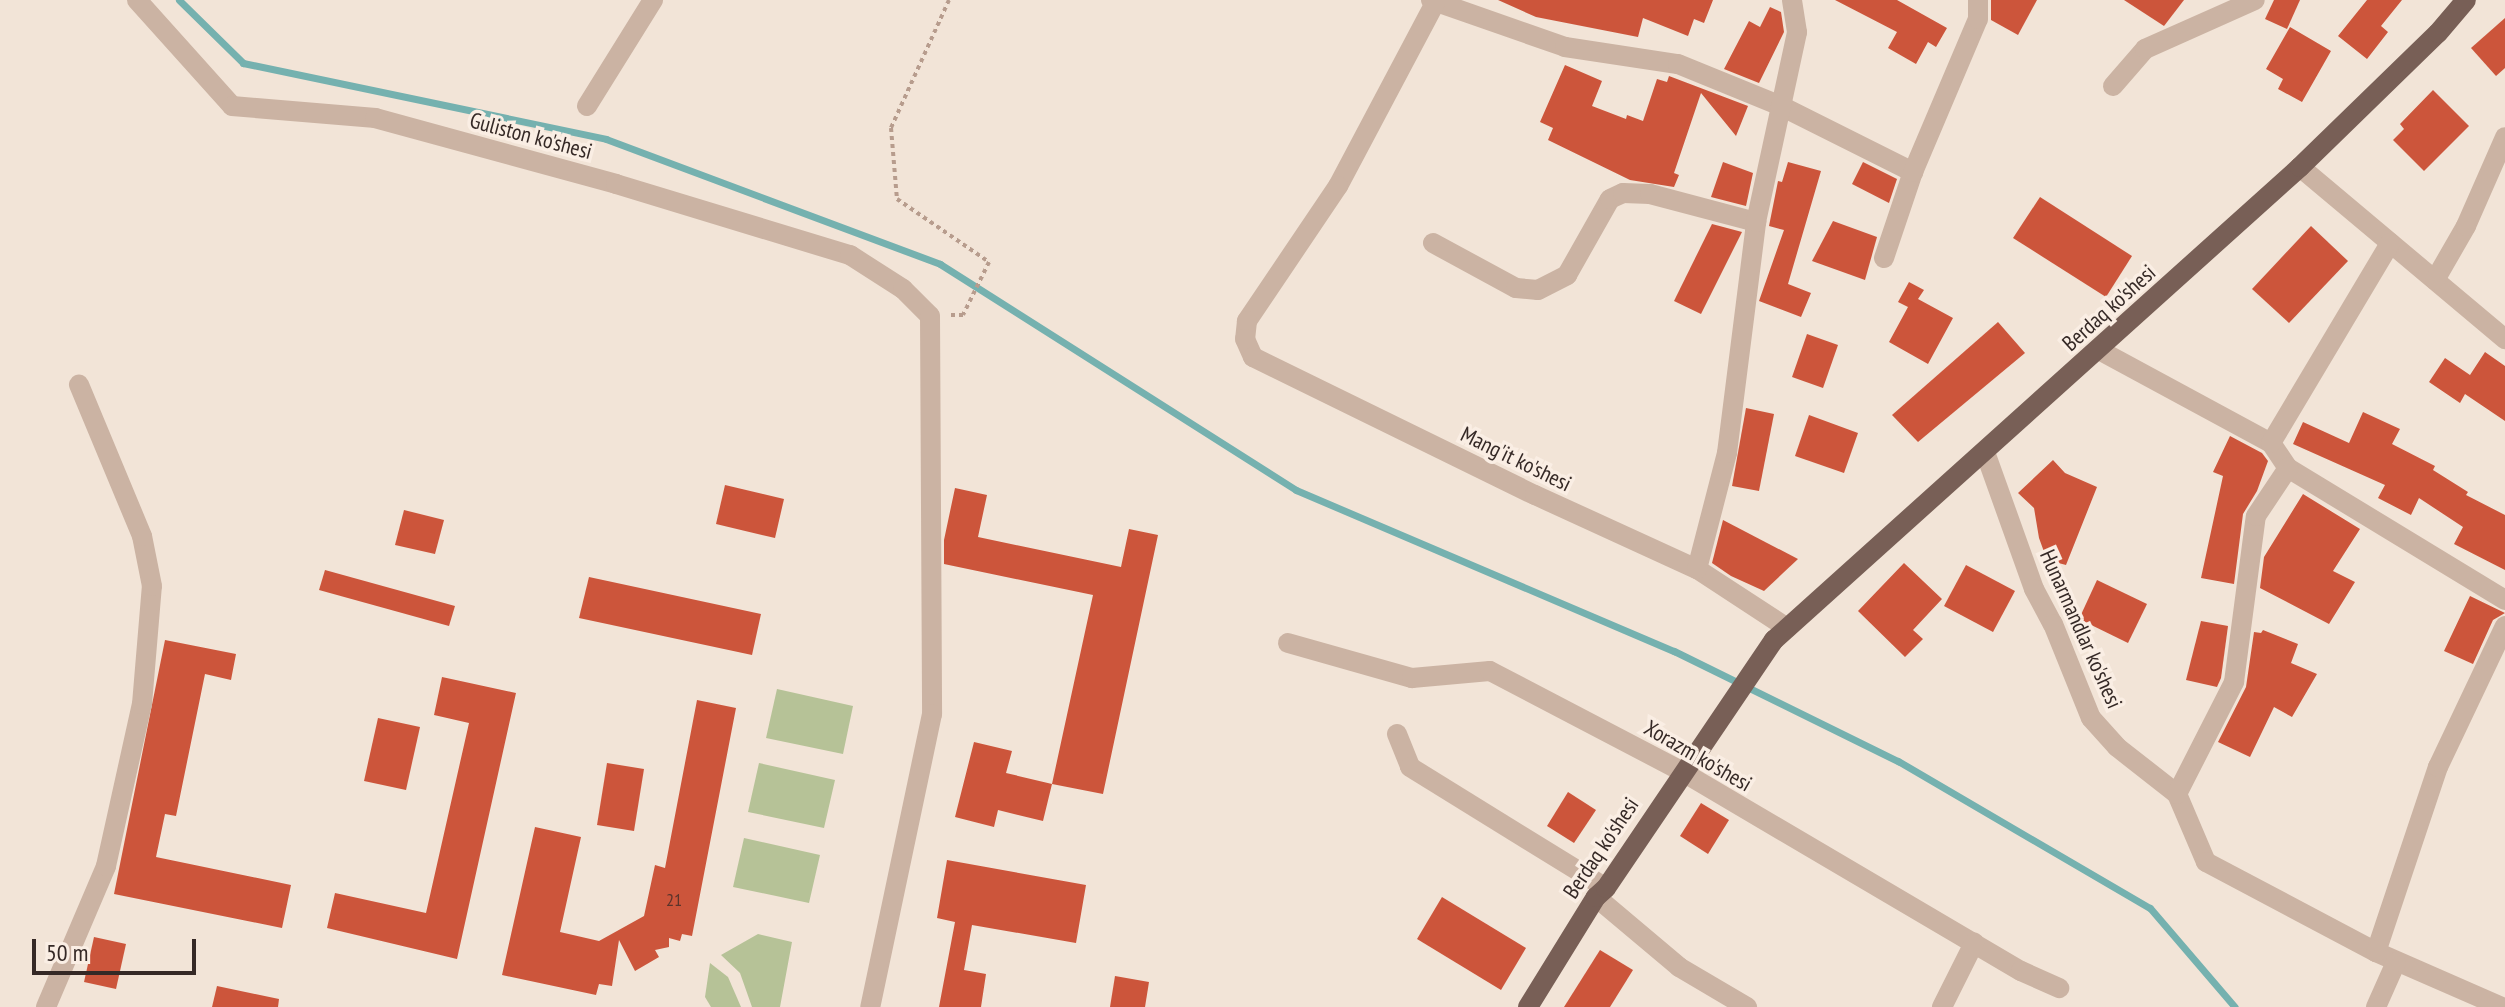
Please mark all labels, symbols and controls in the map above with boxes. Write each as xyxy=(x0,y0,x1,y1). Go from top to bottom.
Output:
street label: Guliston ko'shesi xyxy=(467,107,595,165)
street label: Berdaq ko'shesi xyxy=(2057,259,2161,357)
street label: Mang'it ko'shesi xyxy=(1457,421,1575,497)
street label: Hunarmandlar ko'shesi xyxy=(2034,546,2128,712)
street label: Xorazm ko'shesi xyxy=(1640,715,1756,797)
street label: Berdaq ko'shesi xyxy=(1558,793,1644,903)
house number: 21 xyxy=(666,889,682,911)
scale bar xyxy=(36,923,200,973)
text: 50 m xyxy=(46,937,88,968)

